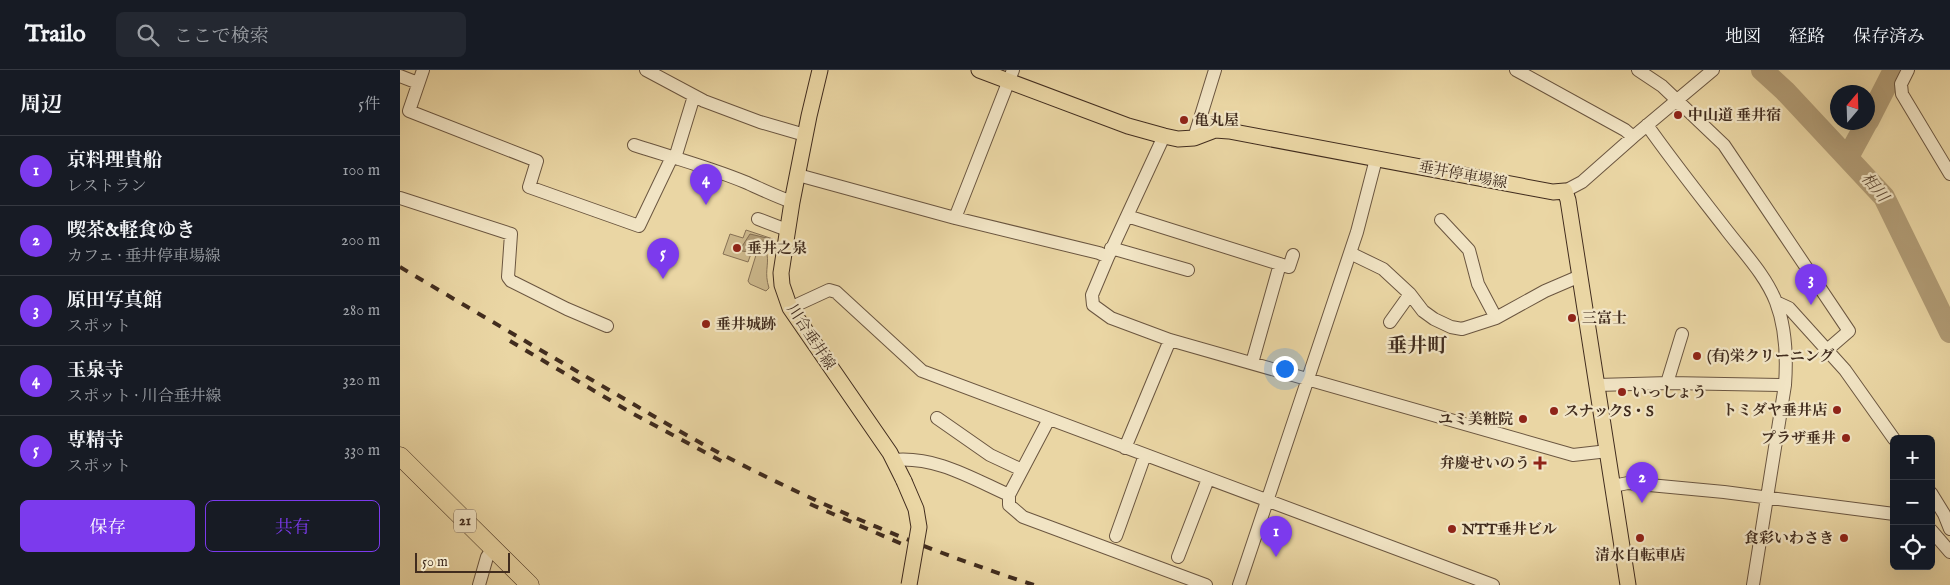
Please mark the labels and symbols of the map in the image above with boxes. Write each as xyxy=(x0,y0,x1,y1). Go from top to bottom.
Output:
north arrow xyxy=(1830,85,1875,130)
place label: 中山道 垂井宿 xyxy=(1688,106,1781,125)
marker: 中山道 垂井宿 xyxy=(1672,109,1684,121)
place label: 亀丸屋 xyxy=(1194,111,1239,130)
marker: 亀丸屋 xyxy=(1178,114,1190,126)
street label: 垂井停車場線 xyxy=(1417,157,1509,193)
pin: 4 xyxy=(690,164,722,205)
water label: 相川 xyxy=(1856,169,1893,208)
pin: 5 xyxy=(647,238,679,279)
place label: 垂井之泉 xyxy=(747,239,807,258)
marker: 垂井之泉 xyxy=(731,242,743,254)
pin: 3 xyxy=(1795,264,1827,305)
street label: 川合垂井線 xyxy=(783,300,839,374)
place label: 三富士 xyxy=(1582,309,1627,328)
marker: 三富士 xyxy=(1566,312,1578,324)
place label: 垂井城跡 xyxy=(716,315,776,334)
marker: 垂井城跡 xyxy=(700,318,712,330)
district label: 垂井町 xyxy=(1387,334,1448,359)
place label: (有)栄クリーニング xyxy=(1707,347,1834,366)
marker: (有)栄クリーニング xyxy=(1691,350,1703,362)
your location xyxy=(1272,356,1298,382)
place label: いっしょう xyxy=(1632,383,1707,402)
marker: いっしょう xyxy=(1616,386,1628,398)
place label: トミダヤ垂井店 xyxy=(1722,401,1827,420)
place label: スナックS・S xyxy=(1564,402,1654,421)
marker: トミダヤ垂井店 xyxy=(1831,404,1843,416)
marker: スナックS・S xyxy=(1548,405,1560,417)
place label: ユミ美粧院 xyxy=(1438,410,1513,429)
marker: ユミ美粧院 xyxy=(1517,413,1529,425)
place label: プラザ垂井 xyxy=(1761,429,1836,448)
marker: プラザ垂井 xyxy=(1840,432,1852,444)
place label: 弁慶せいのう xyxy=(1440,454,1530,473)
marker: 弁慶せいのう xyxy=(1534,457,1546,469)
pin: 2 xyxy=(1626,462,1658,503)
road number: 21 xyxy=(454,510,476,532)
pin: 1 xyxy=(1260,516,1292,557)
place label: NTT垂井ビル xyxy=(1461,520,1557,539)
marker: NTT垂井ビル xyxy=(1446,523,1458,535)
place label: 食彩いわさき xyxy=(1744,529,1834,548)
marker: 清水自転車店 xyxy=(1634,532,1646,544)
marker: 食彩いわさき xyxy=(1838,532,1850,544)
place label: 清水自転車店 xyxy=(1595,546,1685,565)
scale bar xyxy=(415,550,510,573)

